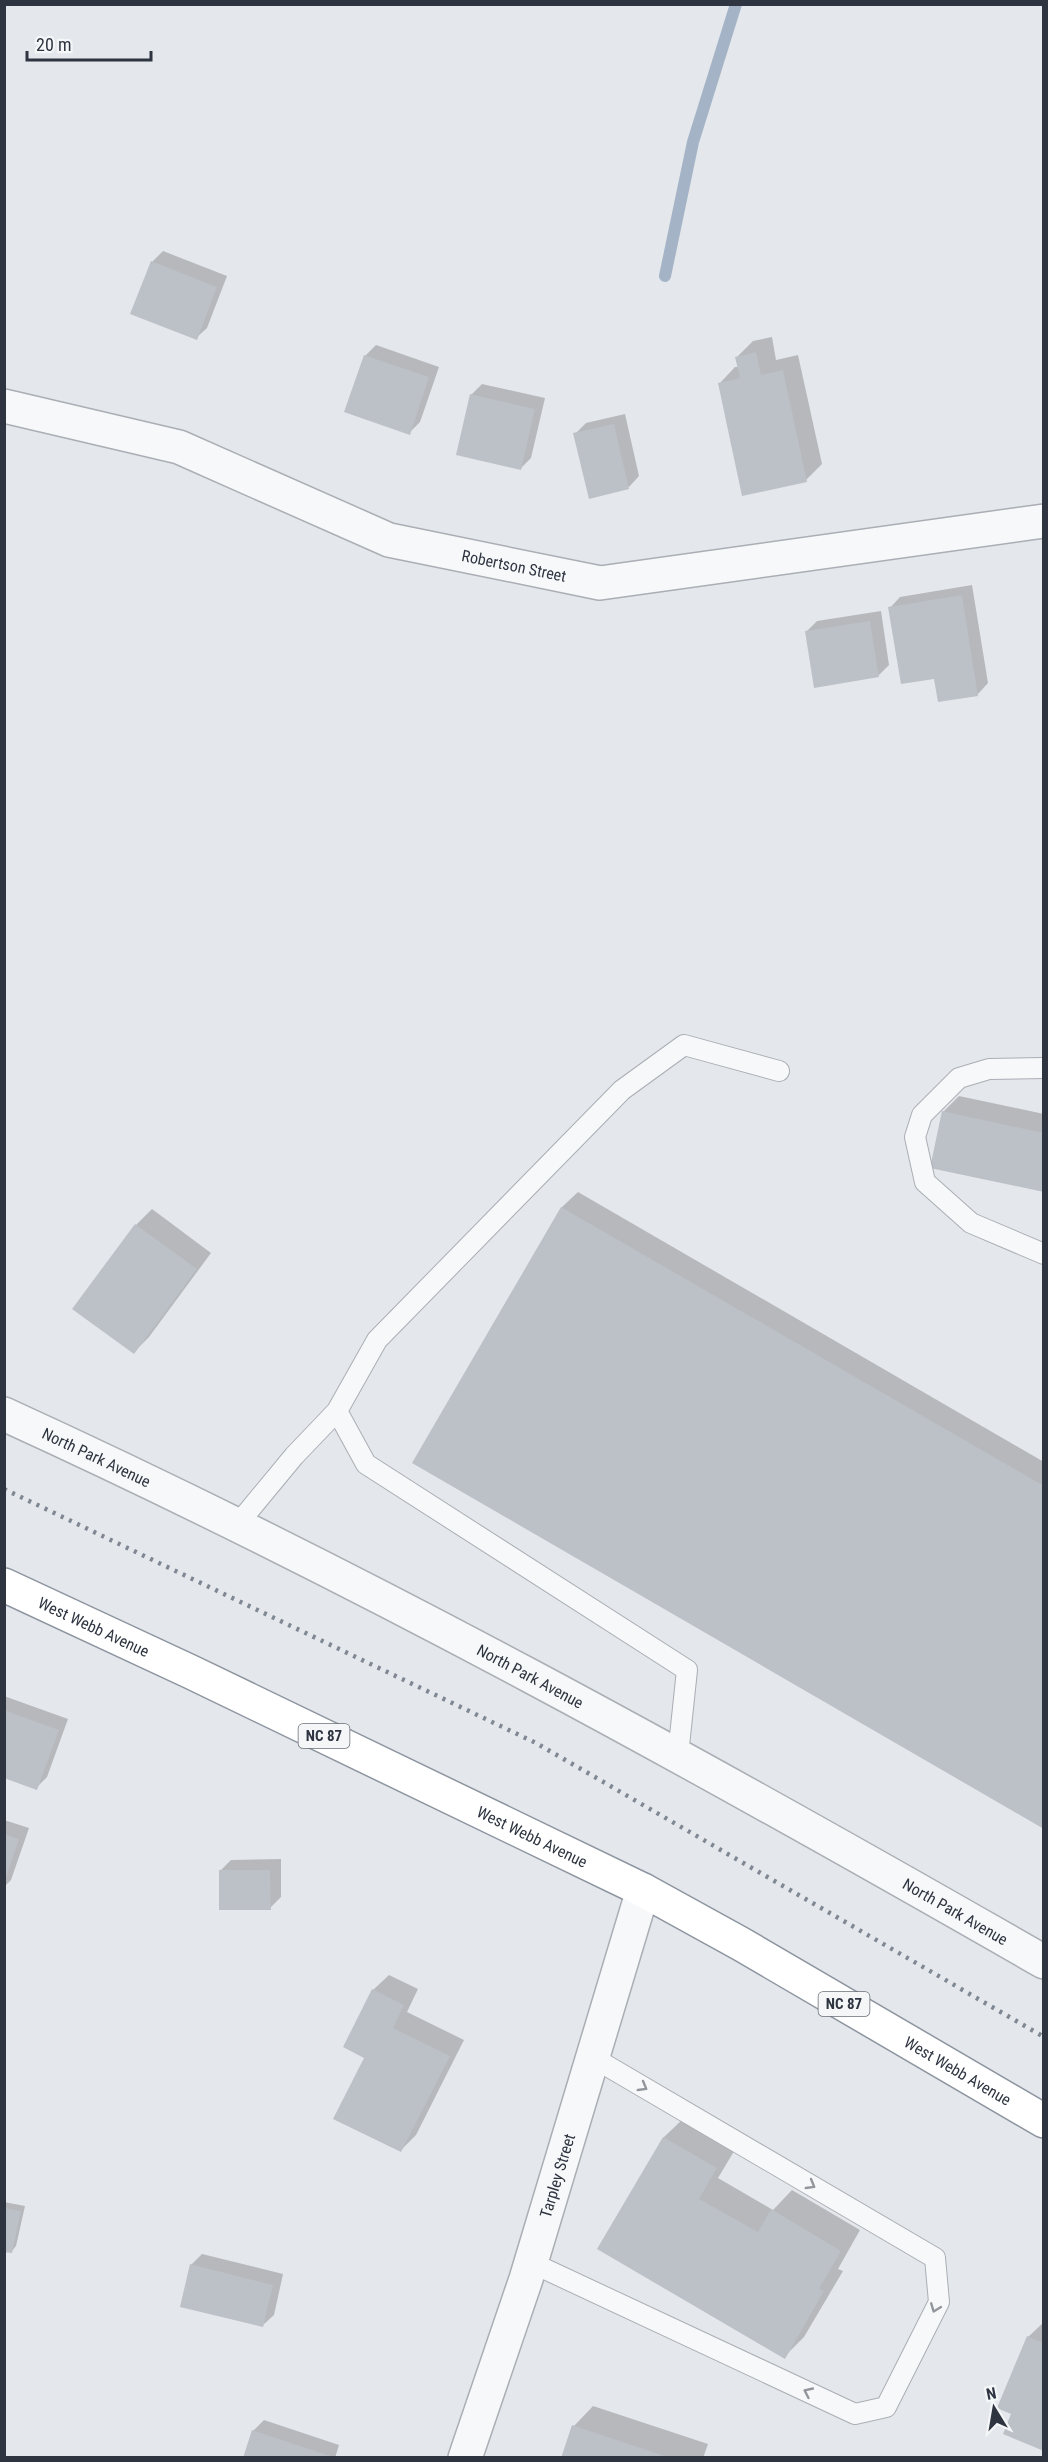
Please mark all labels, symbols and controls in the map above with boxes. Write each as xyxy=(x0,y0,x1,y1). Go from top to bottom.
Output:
scale bar xyxy=(27,24,152,62)
text: 20 m xyxy=(36,34,71,55)
street label: Robertson Street xyxy=(460,546,568,585)
street label: North Park Avenue xyxy=(39,1423,154,1491)
street label: West Webb Avenue xyxy=(35,1593,152,1661)
street label: North Park Avenue xyxy=(474,1640,587,1712)
road number: NC 87 xyxy=(298,1724,350,1748)
street label: West Webb Avenue xyxy=(474,1802,590,1871)
street label: North Park Avenue xyxy=(900,1874,1011,1949)
road number: NC 87 xyxy=(818,1992,870,2016)
street label: West Webb Avenue xyxy=(901,2032,1014,2109)
one-way arrow xyxy=(637,2080,647,2091)
street label: Tarpley Street xyxy=(535,2131,579,2220)
one-way arrow xyxy=(805,2178,815,2189)
one-way arrow xyxy=(930,2301,942,2312)
north arrow xyxy=(964,2378,1024,2438)
text: N xyxy=(985,2384,998,2404)
one-way arrow xyxy=(803,2387,814,2399)

